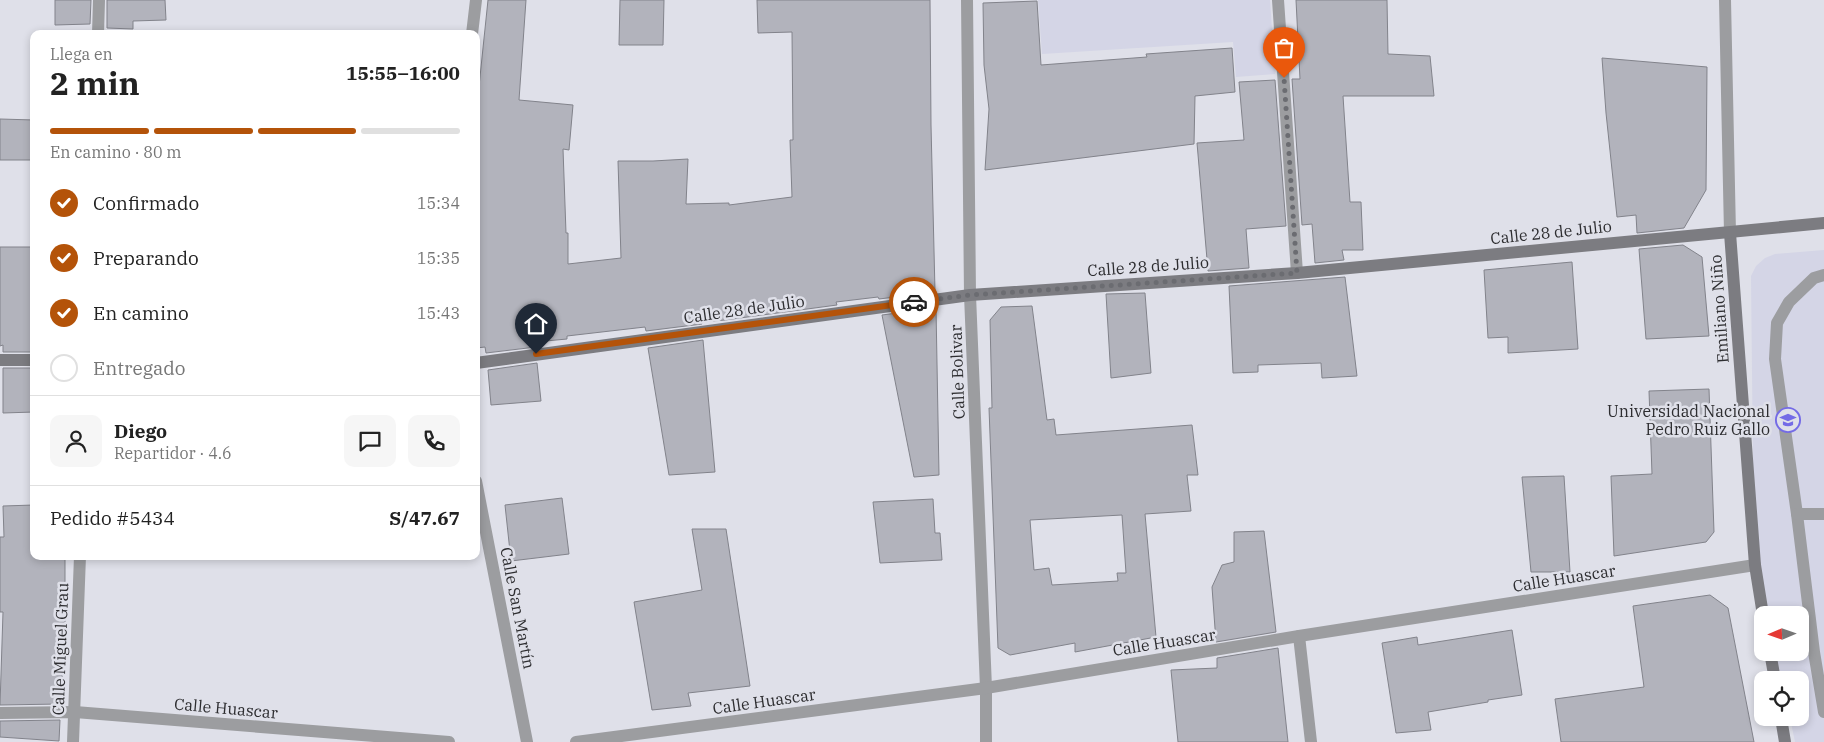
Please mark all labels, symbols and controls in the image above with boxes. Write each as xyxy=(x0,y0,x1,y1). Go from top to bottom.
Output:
pin xyxy=(1263,27,1305,78)
icon: bag xyxy=(1270,34,1298,62)
text: Llega en xyxy=(50,44,113,64)
text: 15:55–16:00 xyxy=(346,61,460,85)
text: 2 min xyxy=(50,62,140,104)
text: En camino · 80 m xyxy=(50,142,181,162)
icon: check xyxy=(50,189,78,217)
text: Confirmado xyxy=(93,191,199,215)
text: 15:34 xyxy=(417,193,460,213)
street label: Calle 28 de Julio xyxy=(1489,216,1613,248)
icon: check xyxy=(50,244,78,272)
text: Preparando xyxy=(93,246,199,270)
text: 15:35 xyxy=(417,248,460,268)
street label: Calle 28 de Julio xyxy=(1087,252,1209,280)
street label: Emiliano Niño xyxy=(1705,254,1733,364)
courier xyxy=(889,277,939,327)
icon: car xyxy=(900,288,928,316)
street label: Calle 28 de Julio xyxy=(682,291,806,327)
icon: check xyxy=(50,299,78,327)
text: En camino xyxy=(93,301,189,325)
text: 15:43 xyxy=(417,303,460,323)
pin xyxy=(515,303,557,354)
icon: home xyxy=(522,310,550,338)
street label: Calle Bolivar xyxy=(945,324,969,420)
text: Entregado xyxy=(93,356,186,380)
place label: Universidad Nacional Pedro Ruiz Gallo xyxy=(1607,401,1770,439)
school or university icon: Universidad Nacional Pedro Ruiz Gallo xyxy=(1775,407,1801,433)
button: person xyxy=(50,415,102,467)
button: chat xyxy=(344,415,396,467)
button: phone xyxy=(408,415,460,467)
text: Diego xyxy=(114,419,167,443)
text: Repartidor · 4.6 xyxy=(114,443,232,463)
text: Pedido #5434 xyxy=(50,506,175,530)
text: S/47.67 xyxy=(389,506,460,530)
street label: Calle San Martín xyxy=(496,545,540,671)
street label: Calle Huascar xyxy=(1511,560,1617,596)
street label: Calle Miguel Grau xyxy=(48,582,72,716)
north arrow xyxy=(1754,606,1809,661)
map controls xyxy=(1754,606,1809,726)
street label: Calle Huascar xyxy=(1111,624,1217,660)
button: locate xyxy=(1754,671,1809,726)
street label: Calle Huascar xyxy=(711,684,817,718)
street label: Calle Huascar xyxy=(173,694,279,722)

